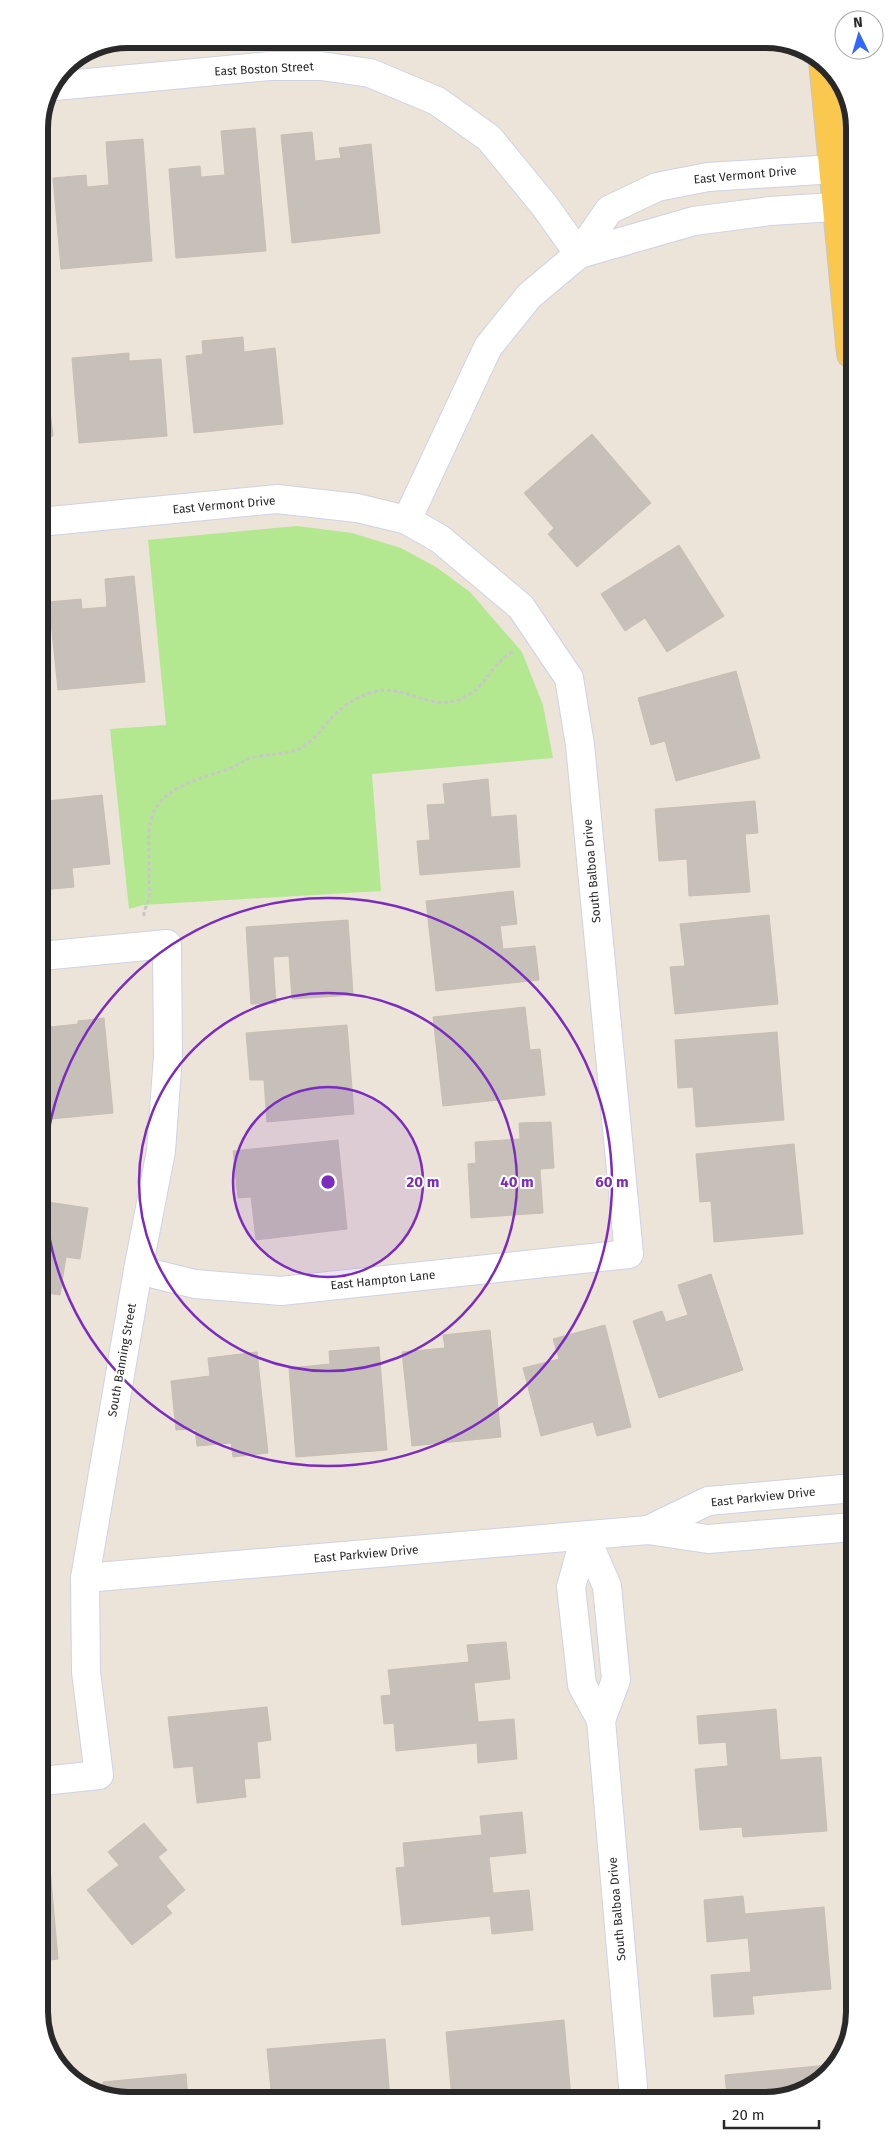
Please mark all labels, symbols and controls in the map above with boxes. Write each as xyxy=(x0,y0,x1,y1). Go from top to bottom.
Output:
north arrow xyxy=(834,10,884,60)
text: N xyxy=(853,14,863,31)
street label: East Boston Street xyxy=(214,59,315,79)
street label: East Vermont Drive xyxy=(693,164,797,186)
street label: East Vermont Drive xyxy=(172,494,276,516)
street label: South Balboa Drive xyxy=(580,819,604,923)
centre of rings xyxy=(319,1173,337,1191)
text: 20 m xyxy=(407,1173,439,1191)
text: 40 m xyxy=(500,1173,534,1191)
text: 60 m xyxy=(595,1173,629,1191)
street label: East Hampton Lane xyxy=(330,1268,436,1292)
street label: South Banning Street xyxy=(105,1301,139,1418)
street label: East Parkview Drive xyxy=(710,1485,816,1509)
street label: East Parkview Drive xyxy=(313,1542,419,1566)
street label: South Balboa Drive xyxy=(605,1857,629,1961)
scale bar xyxy=(724,2098,819,2130)
text: 20 m xyxy=(732,2106,765,2124)

